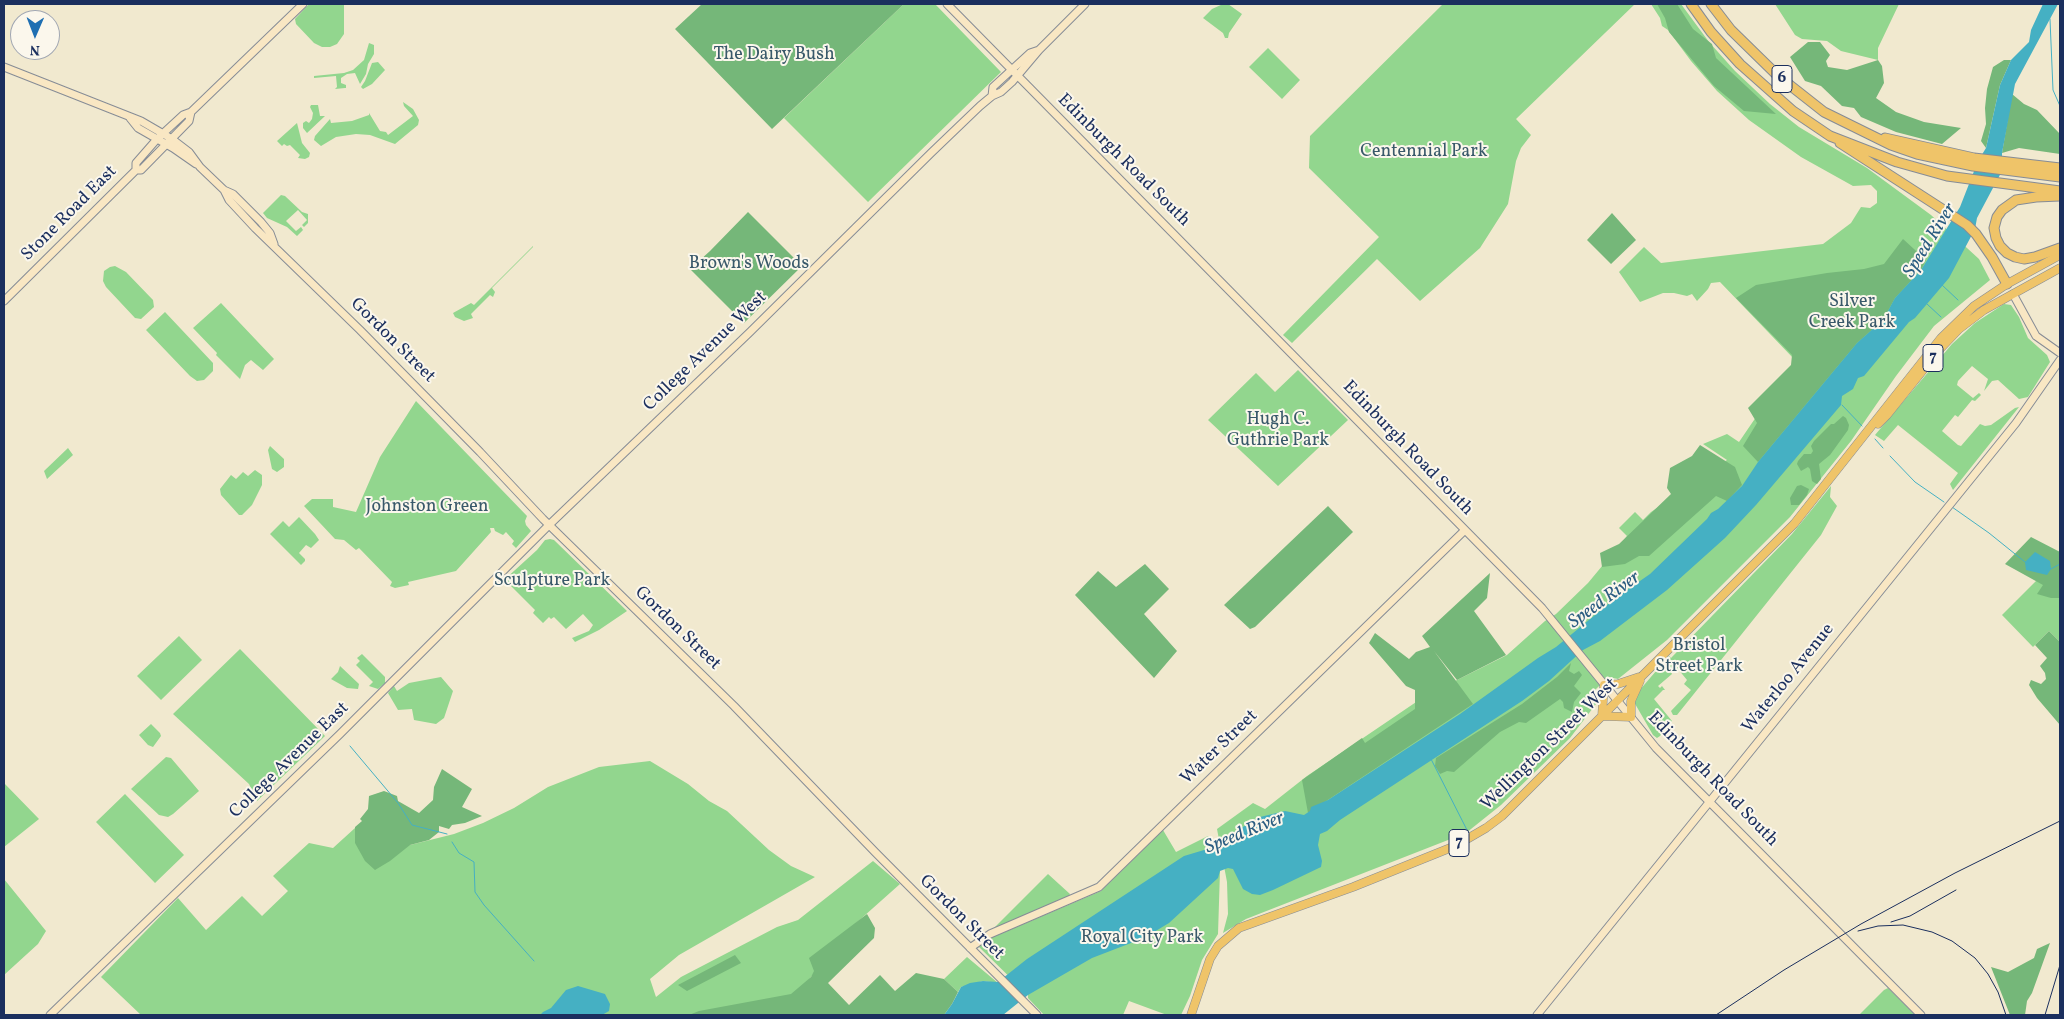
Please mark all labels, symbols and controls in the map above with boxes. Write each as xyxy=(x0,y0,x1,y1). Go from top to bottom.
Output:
north arrow xyxy=(10,10,60,60)
text: N xyxy=(30,40,40,59)
park label: The Dairy Bush xyxy=(713,45,835,67)
road number: 6 xyxy=(1772,66,1792,92)
street label: Edinburgh Road South xyxy=(1052,90,1194,232)
park label: Centennial Park xyxy=(1360,142,1488,164)
street label: Stone Road East xyxy=(18,162,122,266)
water label: Speed River xyxy=(1899,200,1963,282)
park label: Brown's Woods xyxy=(689,254,809,276)
street label: College Avenue West xyxy=(640,287,772,417)
park label: Silver Creek Park xyxy=(1809,292,1895,334)
street label: Gordon Street xyxy=(345,294,439,388)
road number: 7 xyxy=(1923,344,1943,372)
street label: Edinburgh Road South xyxy=(1337,377,1477,521)
park label: Hugh C. Guthrie Park xyxy=(1227,410,1329,452)
park label: Johnston Green xyxy=(365,497,489,519)
water label: Speed River xyxy=(1565,567,1645,635)
park label: Sculpture Park xyxy=(494,571,610,593)
street label: Gordon Street xyxy=(629,582,725,676)
street label: Waterloo Avenue xyxy=(1738,620,1840,738)
park label: Bristol Street Park xyxy=(1655,636,1743,679)
street label: Wellington Street West xyxy=(1477,674,1623,816)
street label: College Avenue East xyxy=(226,698,354,824)
street label: Water Street xyxy=(1177,706,1263,790)
street label: Edinburgh Road South xyxy=(1642,708,1782,852)
water label: Speed River xyxy=(1202,808,1288,860)
road number: 7 xyxy=(1449,830,1469,856)
street label: Gordon Street xyxy=(914,871,1008,965)
park label: Royal City Park xyxy=(1081,928,1203,950)

